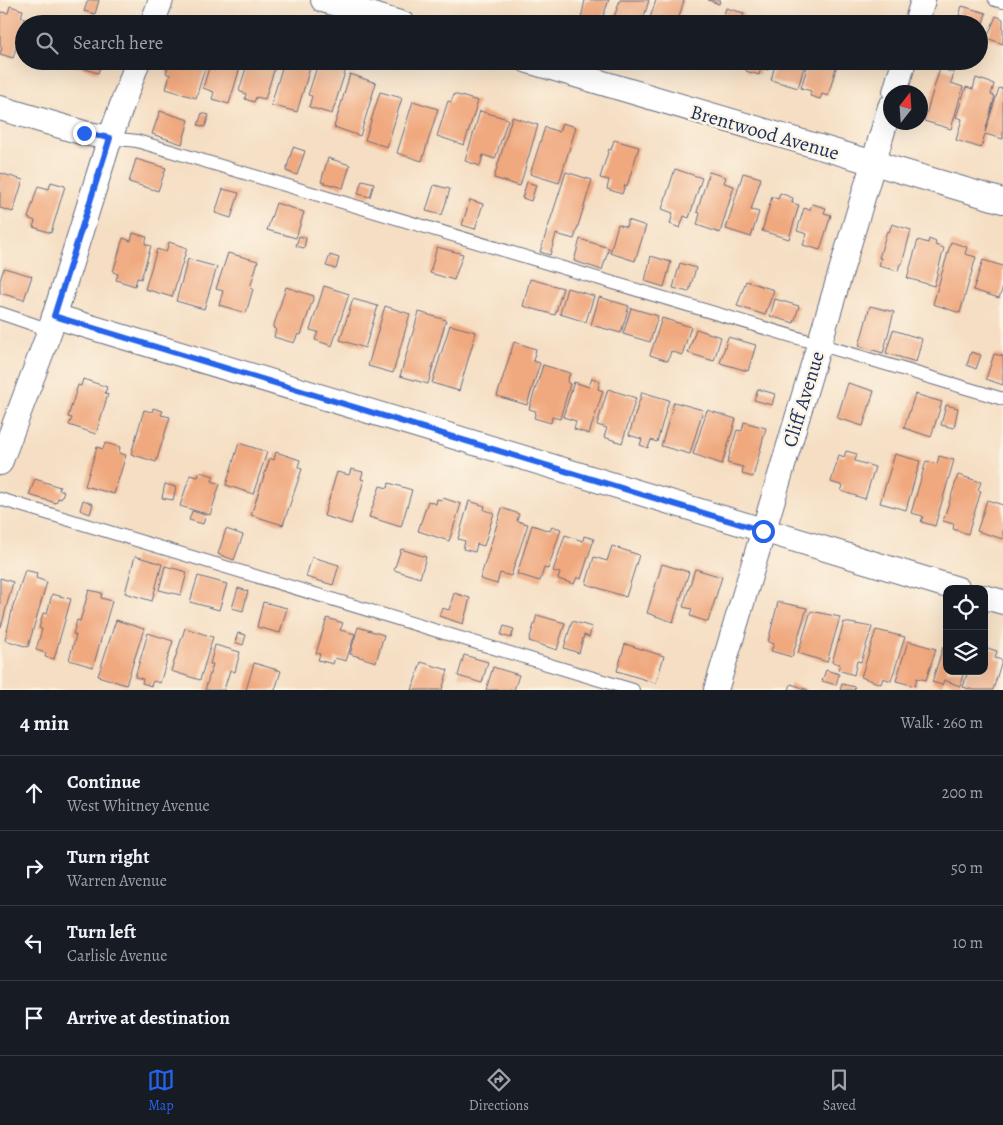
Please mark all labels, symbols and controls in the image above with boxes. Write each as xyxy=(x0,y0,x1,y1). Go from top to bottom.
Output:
search box xyxy=(15,15,988,70)
icon: search xyxy=(33,29,61,57)
text: Search here xyxy=(73,30,163,56)
north arrow xyxy=(883,85,928,130)
street label: Brentwood Avenue xyxy=(687,98,842,167)
route end xyxy=(73,122,96,145)
street label: Cliff Avenue xyxy=(776,348,831,451)
route start xyxy=(752,520,775,543)
map controls xyxy=(943,585,988,675)
button: locate xyxy=(943,585,988,630)
button: layers xyxy=(943,630,988,675)
text: 4 min xyxy=(20,709,69,737)
text: Walk · 260 m xyxy=(901,712,983,734)
text: Continue xyxy=(67,769,141,795)
icon: ahead xyxy=(20,779,48,807)
text: 200 m xyxy=(942,782,983,804)
text: West Whitney Avenue xyxy=(67,795,210,817)
text: Turn right xyxy=(67,844,149,870)
icon: right xyxy=(20,854,48,882)
text: 50 m xyxy=(951,857,983,879)
text: Warren Avenue xyxy=(67,870,167,892)
text: Turn left xyxy=(67,919,136,945)
icon: left xyxy=(20,929,48,957)
text: 10 m xyxy=(953,932,983,954)
text: Carlisle Avenue xyxy=(67,945,167,967)
icon: arrive xyxy=(20,1004,48,1032)
text: Arrive at destination xyxy=(67,1005,230,1031)
tab: Map xyxy=(147,1066,175,1115)
tab: Directions xyxy=(469,1066,529,1115)
tab: Saved xyxy=(823,1066,856,1115)

